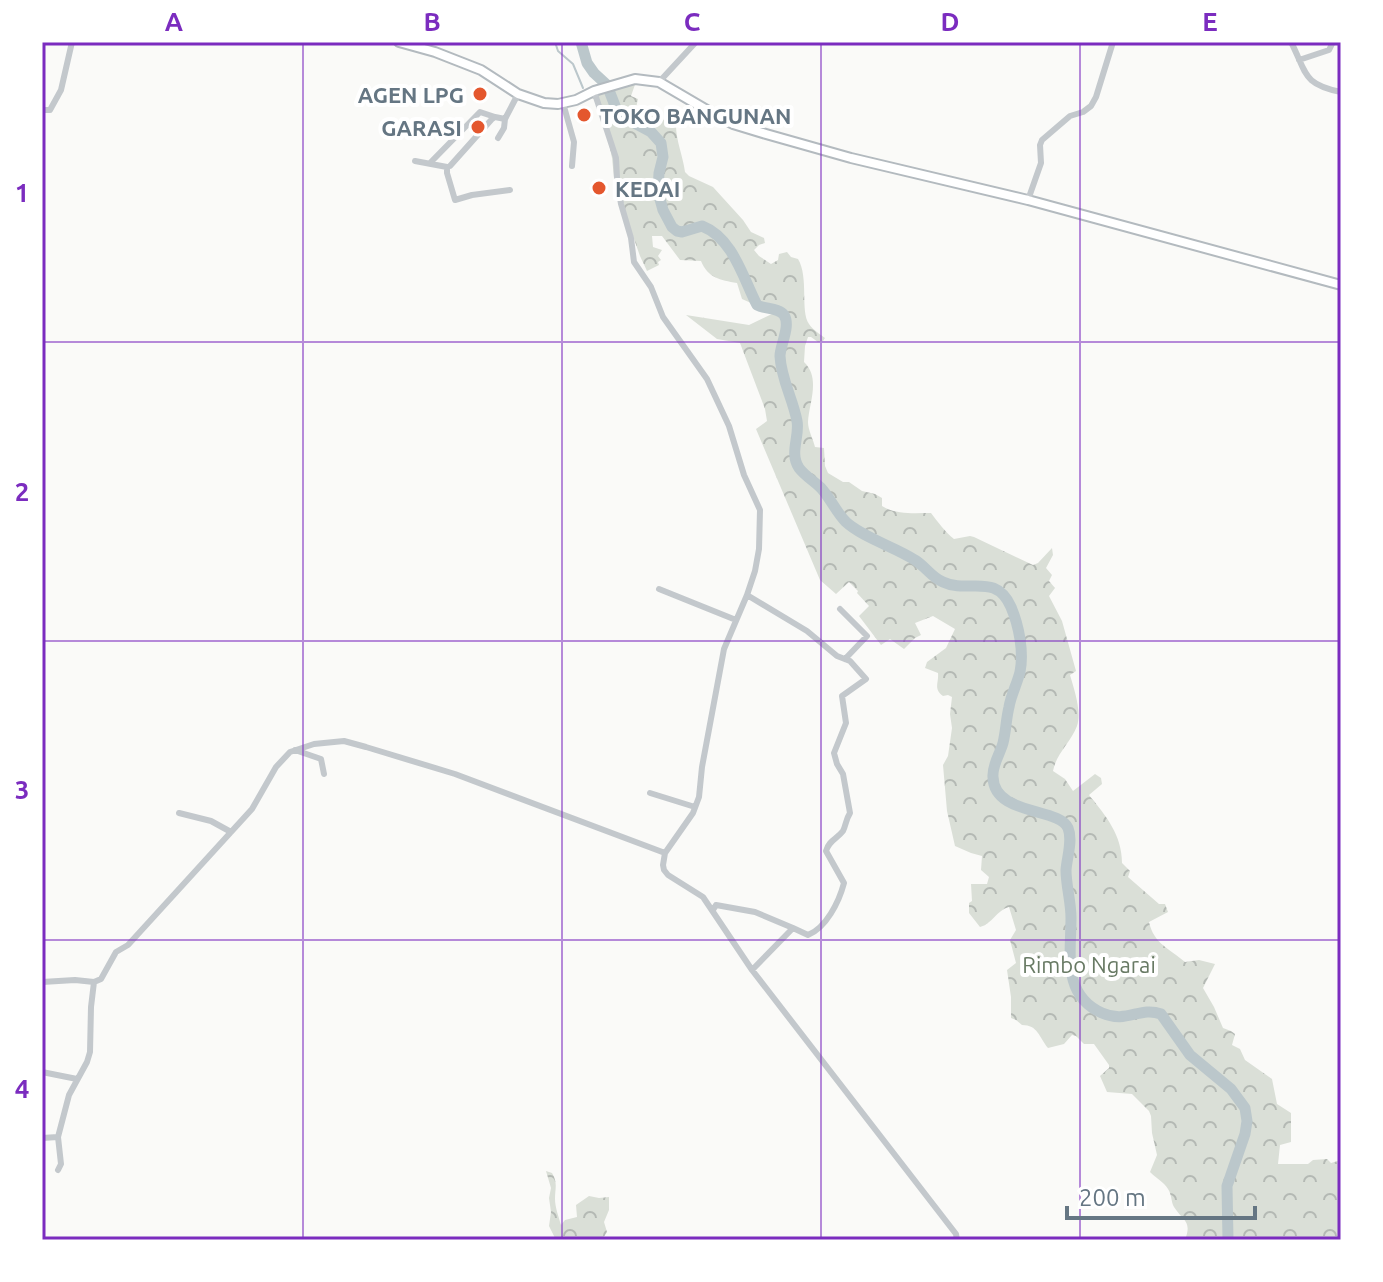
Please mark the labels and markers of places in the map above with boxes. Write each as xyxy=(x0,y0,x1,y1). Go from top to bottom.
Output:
place label: AGEN LPG xyxy=(358,82,464,107)
marker: AGEN LPG xyxy=(471,85,489,103)
place label: TOKO BANGUNAN xyxy=(600,103,791,128)
marker: TOKO BANGUNAN xyxy=(575,106,593,124)
place label: GARASI xyxy=(381,115,462,140)
marker: GARASI xyxy=(469,118,487,136)
place label: KEDAI xyxy=(615,176,680,201)
marker: KEDAI xyxy=(590,179,608,197)

